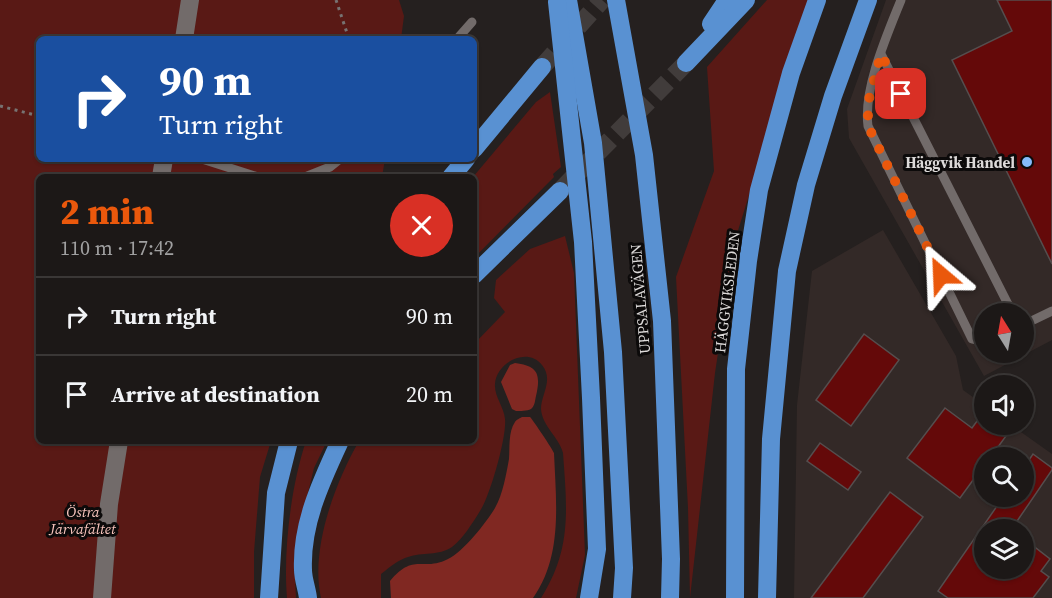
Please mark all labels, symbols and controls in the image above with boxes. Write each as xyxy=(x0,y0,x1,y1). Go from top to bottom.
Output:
text: 90 m xyxy=(159,51,252,109)
icon: right xyxy=(60,60,138,138)
pin xyxy=(875,68,926,119)
icon: arrive xyxy=(884,77,917,110)
text: Turn right xyxy=(159,106,283,143)
place label: Häggvik Handel xyxy=(905,152,1015,173)
marker: Häggvik Handel xyxy=(1020,155,1034,169)
text: 2 min xyxy=(60,187,154,236)
button: close xyxy=(390,194,453,257)
street label: HÄGGVIKSLEDEN xyxy=(709,230,745,354)
text: 110 m · 17:42 xyxy=(60,234,174,262)
street label: UPPSALAVÄGEN xyxy=(625,243,655,355)
position arrow xyxy=(909,243,973,307)
icon: right xyxy=(60,300,93,333)
text: Turn right xyxy=(111,301,216,331)
text: 90 m xyxy=(406,301,453,331)
north arrow xyxy=(974,303,1034,363)
map controls xyxy=(974,303,1034,579)
button: sound xyxy=(974,375,1034,435)
icon: arrive xyxy=(60,378,93,411)
text: Arrive at destination xyxy=(111,379,320,409)
text: 20 m xyxy=(406,379,453,409)
button: search xyxy=(974,447,1034,507)
park label: Östra Järvafältet xyxy=(48,501,117,539)
button: layers xyxy=(974,519,1034,579)

